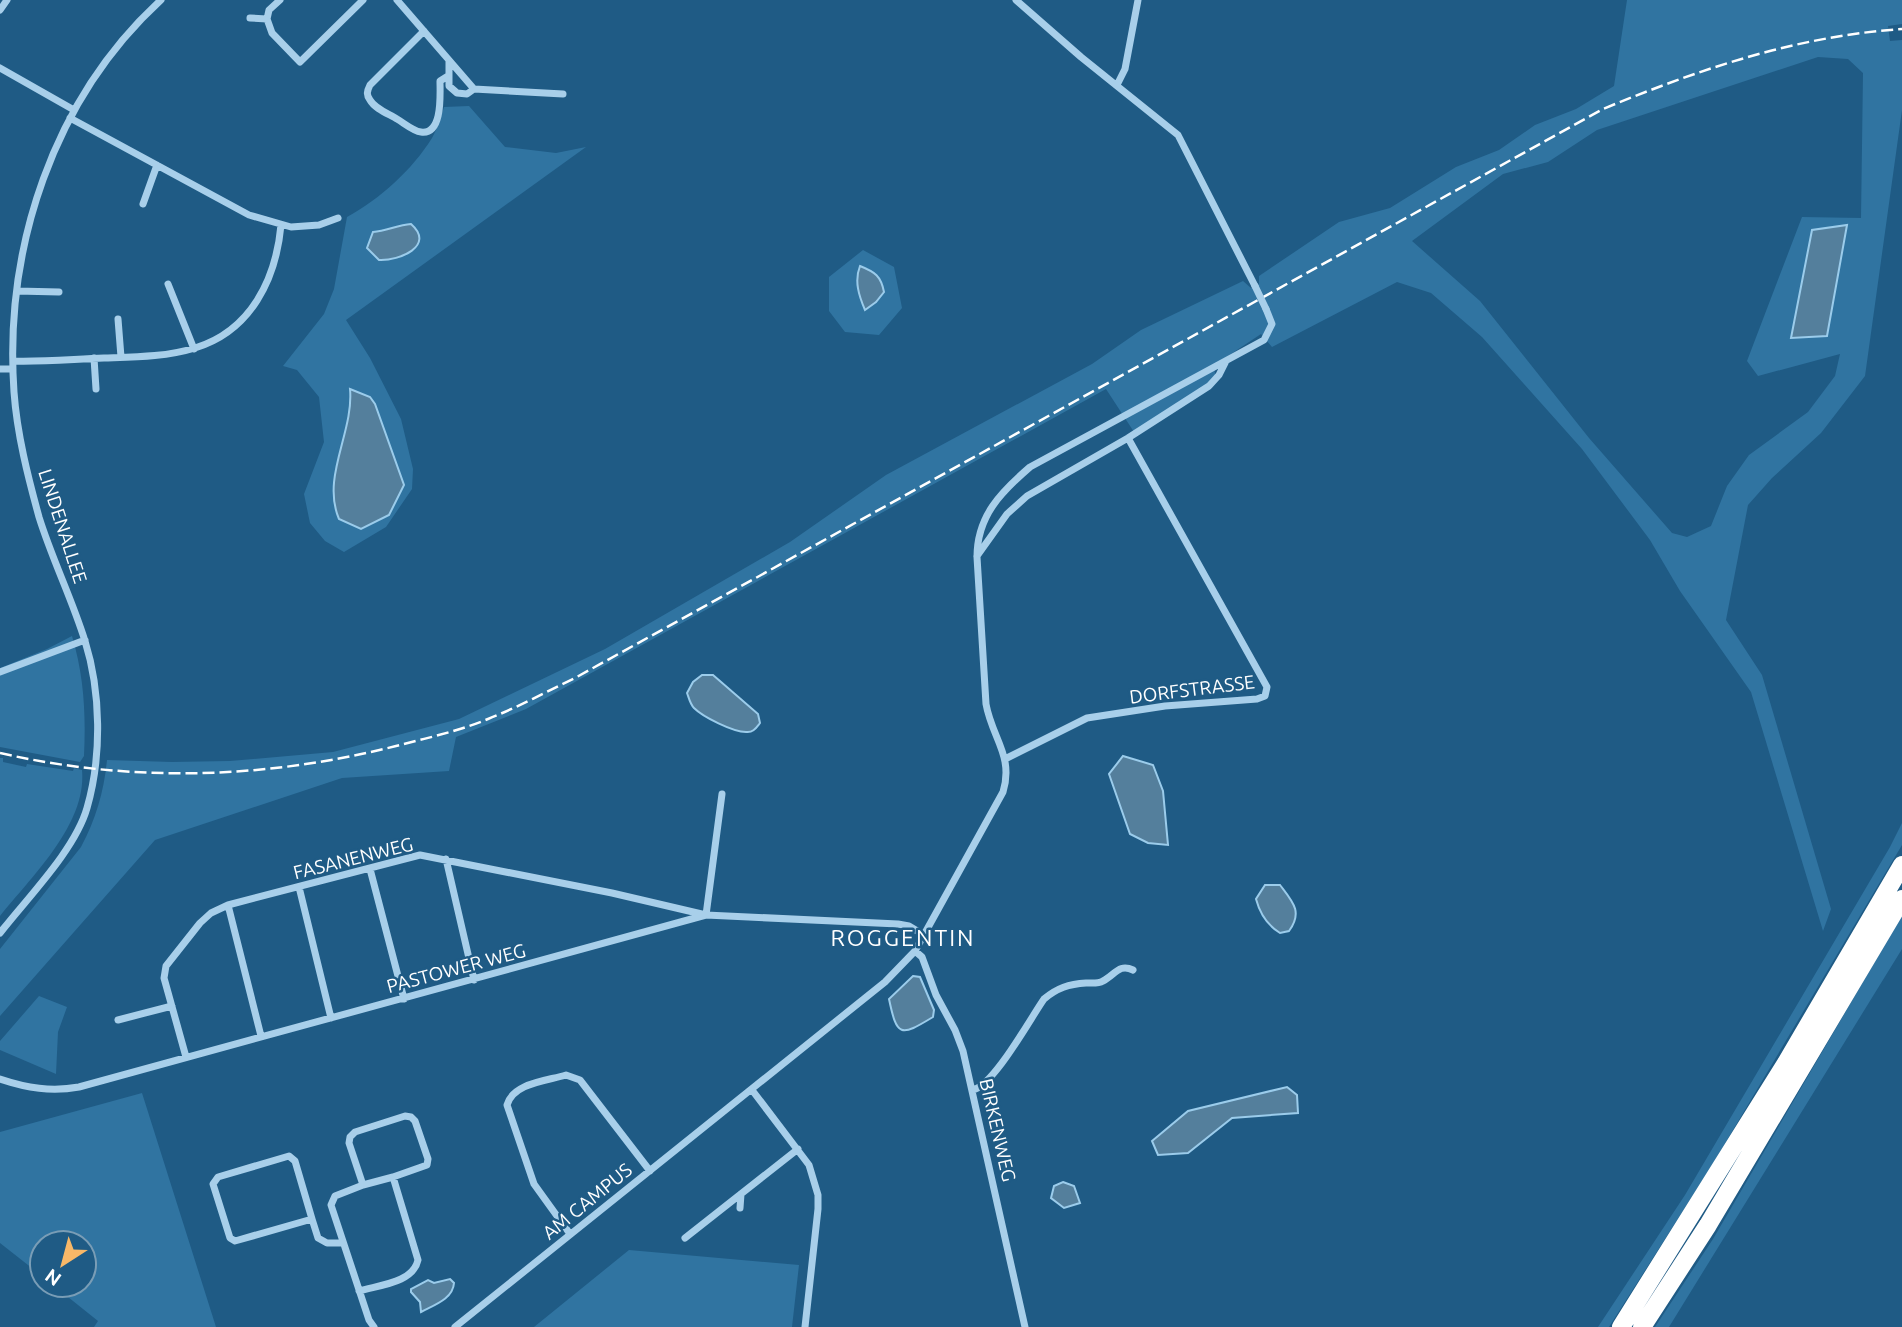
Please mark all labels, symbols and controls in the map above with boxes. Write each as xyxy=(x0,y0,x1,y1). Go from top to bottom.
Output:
street label: LINDENALLEE xyxy=(34,466,92,586)
street label: DORFSTRASSE xyxy=(1128,670,1256,708)
street label: FASANENWEG xyxy=(291,832,415,884)
district label: ROGGENTIN xyxy=(830,925,976,950)
street label: PASTOWER WEG xyxy=(384,939,528,997)
street label: BIRKENWEG xyxy=(975,1076,1021,1184)
street label: AM CAMPUS xyxy=(538,1158,636,1244)
north arrow xyxy=(28,1229,98,1299)
text: N xyxy=(41,1265,65,1291)

